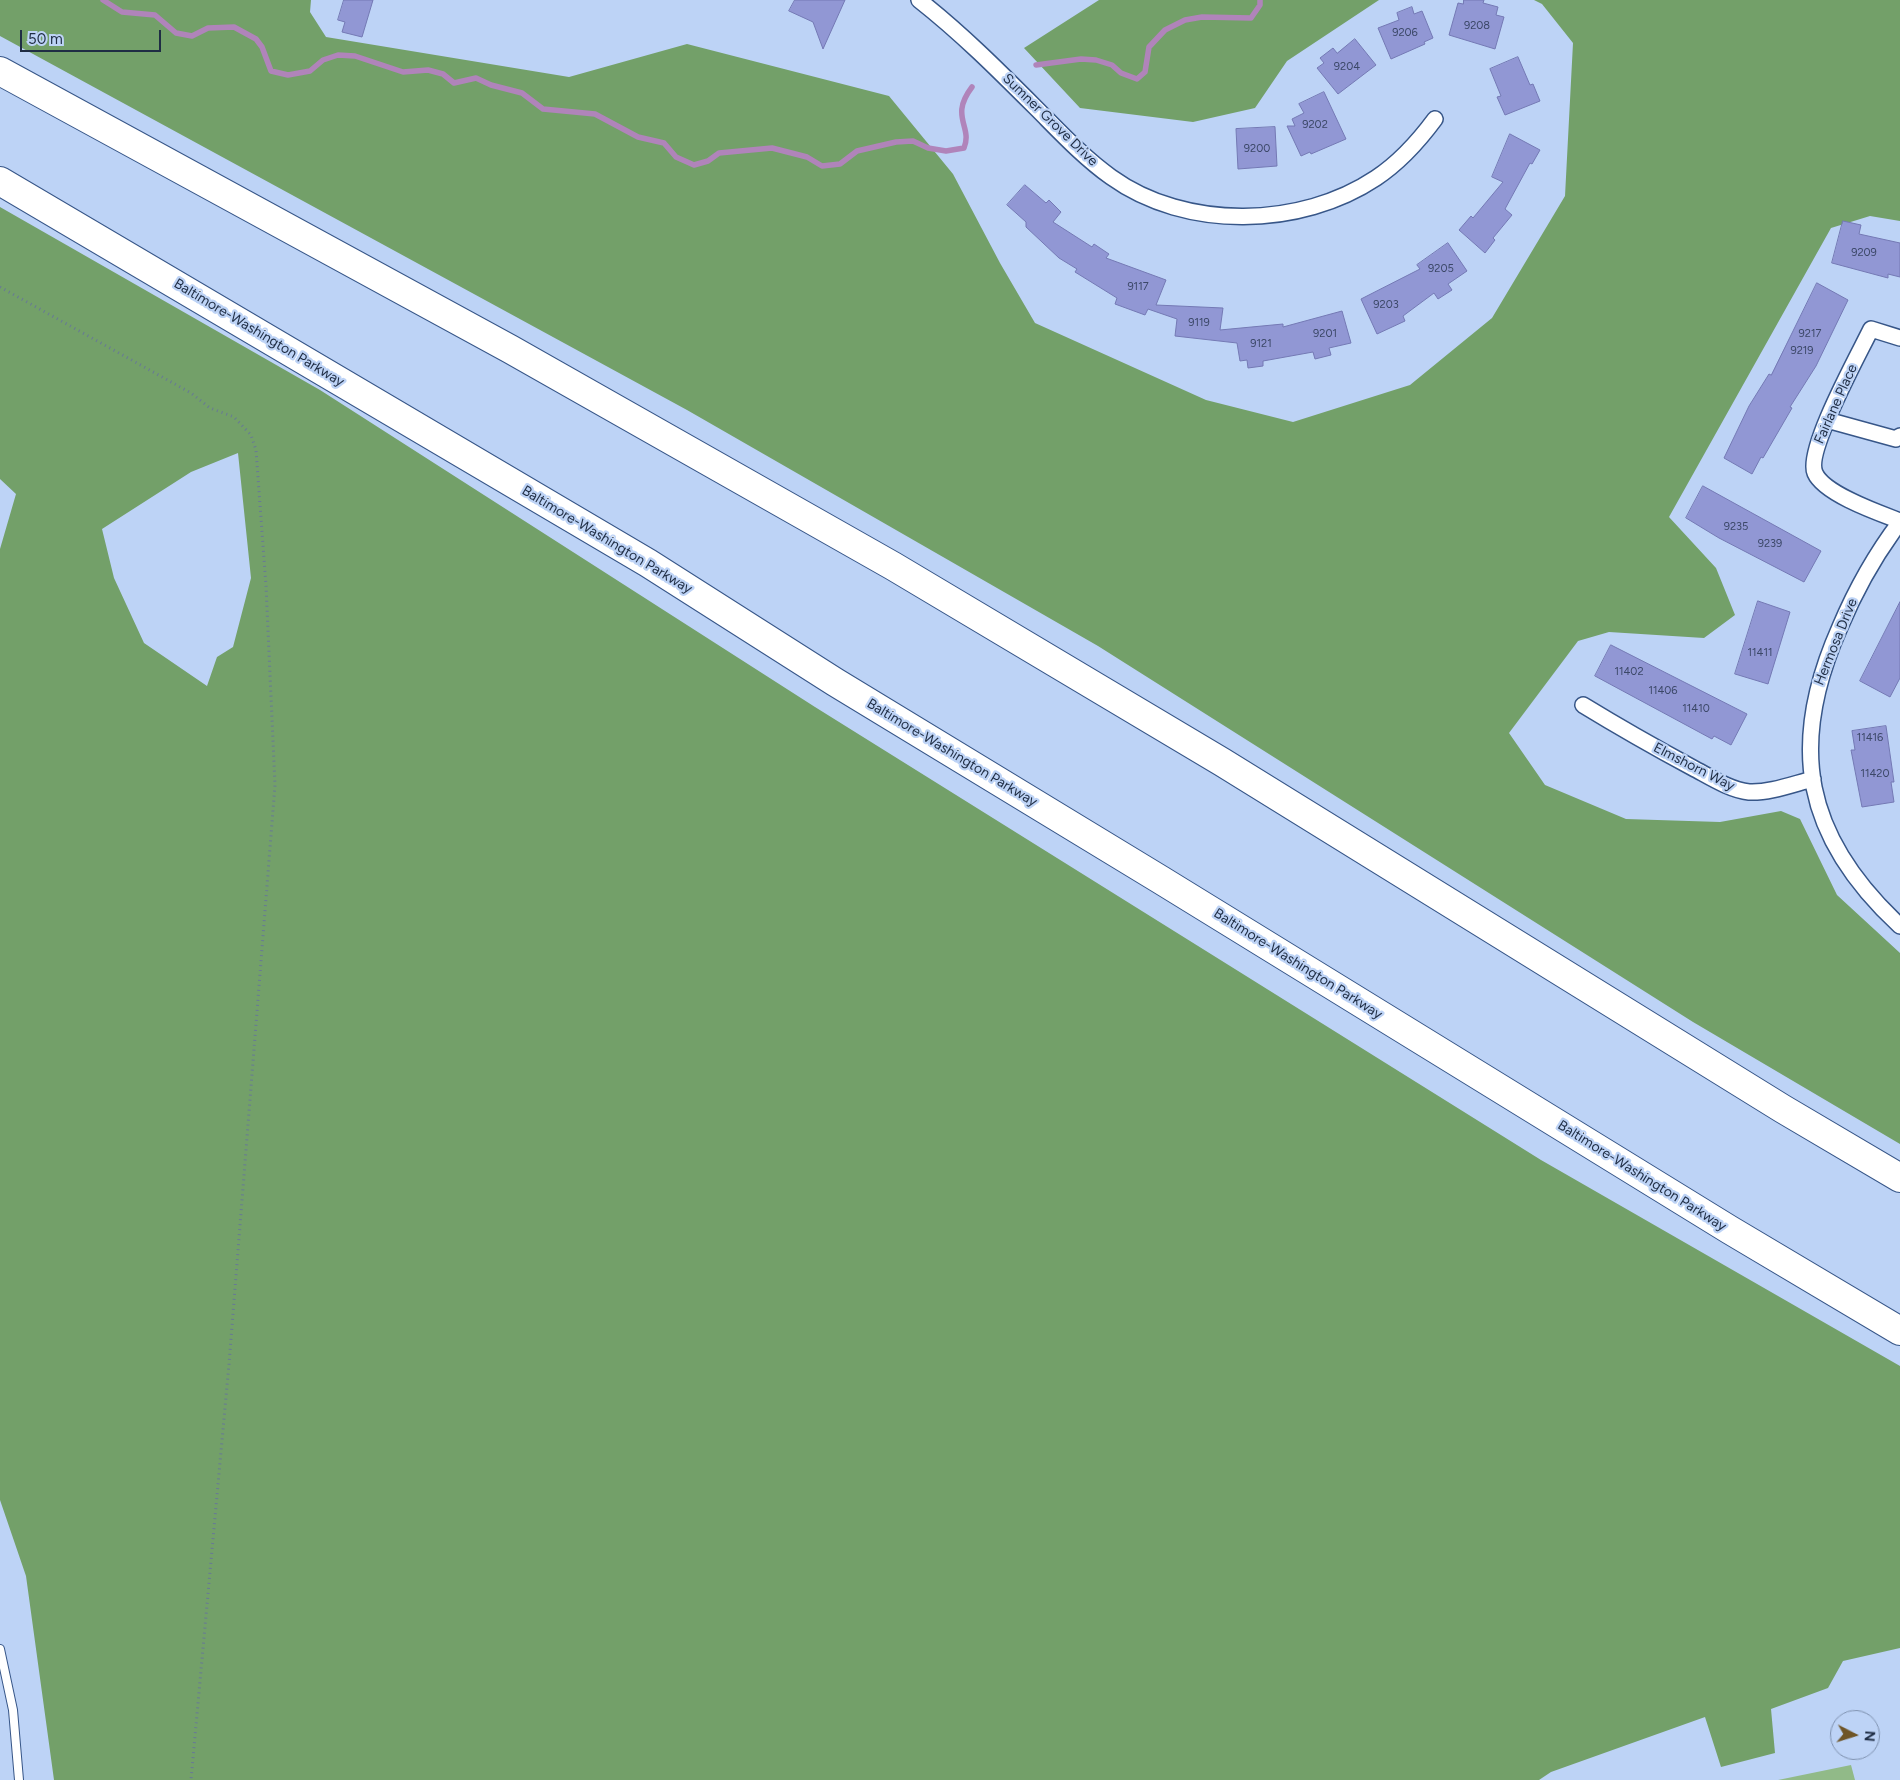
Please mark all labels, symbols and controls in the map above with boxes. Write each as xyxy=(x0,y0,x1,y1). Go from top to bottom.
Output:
house number: 9208 xyxy=(1464,19,1490,33)
scale bar xyxy=(22,20,164,52)
house number: 9206 xyxy=(1392,26,1418,40)
text: 50 m xyxy=(28,30,63,48)
house number: 9204 xyxy=(1334,60,1360,74)
street label: Sumner Grove Drive xyxy=(999,70,1101,170)
house number: 9202 xyxy=(1302,118,1328,132)
house number: 9200 xyxy=(1244,142,1270,156)
house number: 9209 xyxy=(1851,246,1877,260)
house number: 9205 xyxy=(1428,262,1454,276)
street label: Baltimore-Washington Parkway xyxy=(171,275,347,391)
house number: 9117 xyxy=(1127,280,1149,294)
house number: 9203 xyxy=(1373,298,1399,312)
house number: 9119 xyxy=(1188,316,1210,330)
house number: 9201 xyxy=(1313,327,1337,341)
house number: 9217 xyxy=(1799,327,1821,341)
house number: 9121 xyxy=(1250,337,1272,351)
house number: 9219 xyxy=(1790,344,1814,358)
street label: Fairlane Place xyxy=(1811,362,1861,446)
street label: Baltimore-Washington Parkway xyxy=(519,482,695,598)
house number: 9235 xyxy=(1724,520,1748,534)
house number: 9239 xyxy=(1758,537,1782,551)
street label: Hermosa Drive xyxy=(1811,596,1861,688)
house number: 11411 xyxy=(1747,646,1773,660)
house number: 11402 xyxy=(1614,665,1644,679)
house number: 11406 xyxy=(1648,684,1678,698)
street label: Baltimore-Washington Parkway xyxy=(864,695,1040,811)
house number: 11410 xyxy=(1682,702,1710,716)
house number: 11416 xyxy=(1857,731,1883,745)
street label: Elmshorn Way xyxy=(1651,739,1737,795)
house number: 11420 xyxy=(1860,767,1890,781)
street label: Baltimore-Washington Parkway xyxy=(1211,905,1385,1023)
street label: Baltimore-Washington Parkway xyxy=(1555,1117,1729,1235)
north arrow xyxy=(1830,1710,1880,1760)
text: N xyxy=(1861,1730,1878,1742)

